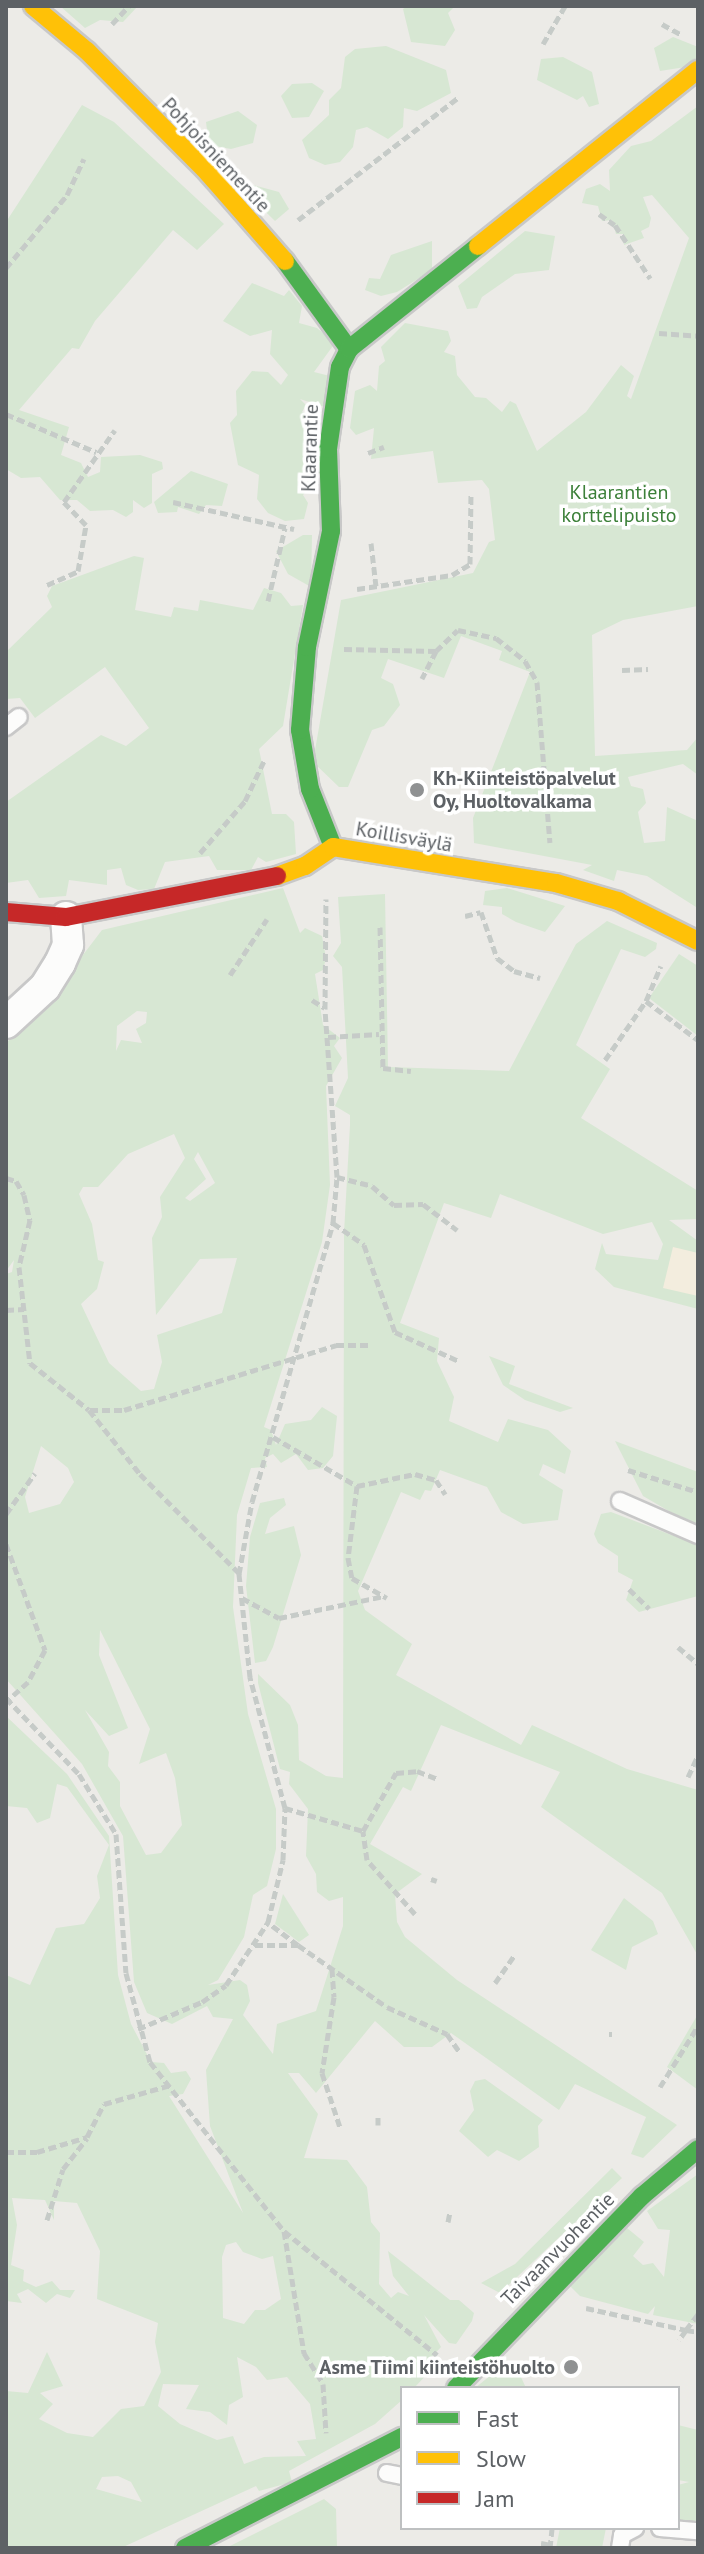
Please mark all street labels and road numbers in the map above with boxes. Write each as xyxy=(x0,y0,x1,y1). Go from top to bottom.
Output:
street label: Pohjoisniementie xyxy=(157,93,275,217)
street label: Klaarantie xyxy=(296,404,324,492)
street label: Koillisväylä xyxy=(354,817,454,857)
street label: Taivaanvuohentie xyxy=(496,2187,620,2311)

